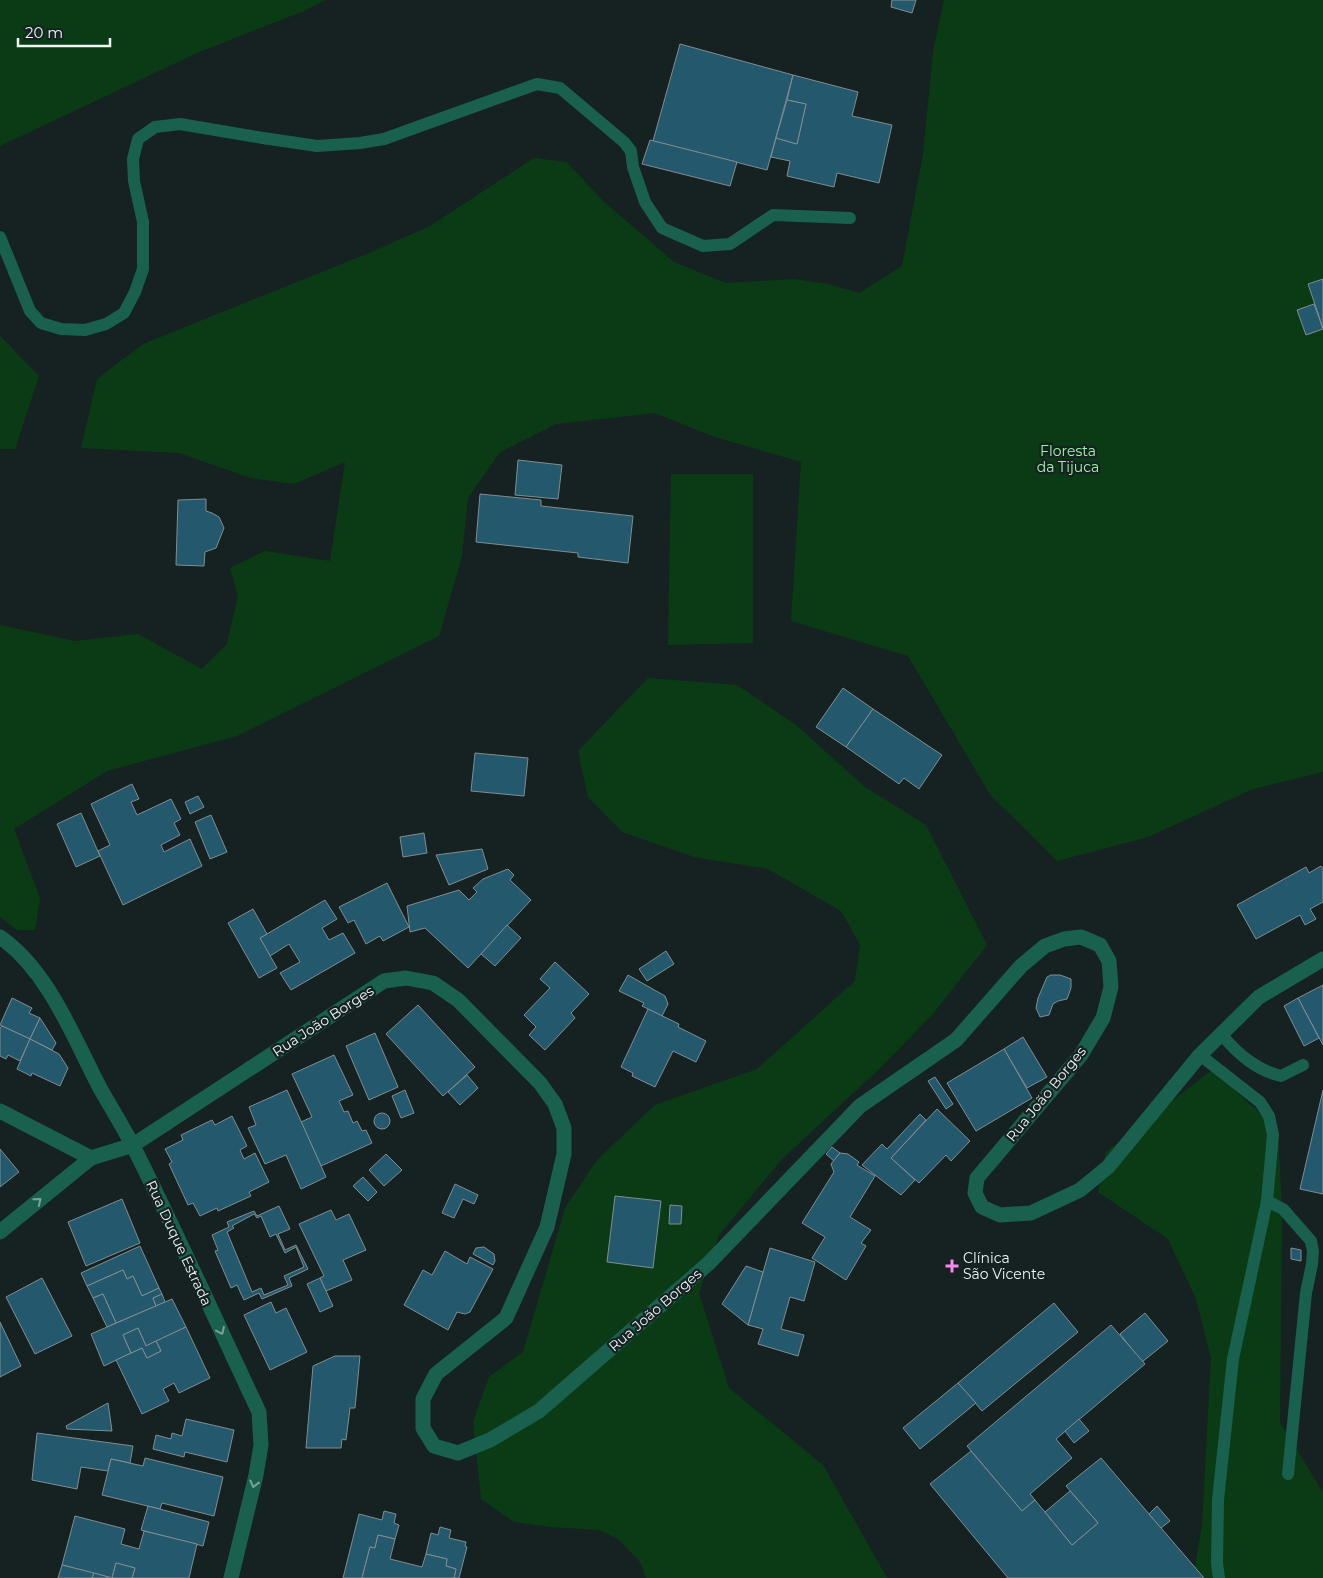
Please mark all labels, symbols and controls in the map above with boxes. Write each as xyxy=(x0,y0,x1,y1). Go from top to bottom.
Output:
scale bar xyxy=(18,15,110,47)
text: 20 m xyxy=(25,23,63,42)
park label: Floresta da Tijuca xyxy=(1037,442,1099,476)
street label: Rua João Borges xyxy=(269,981,377,1061)
street label: Rua João Borges xyxy=(1002,1043,1090,1145)
street label: Rua Duque Estrada xyxy=(142,1177,216,1309)
one-way arrow xyxy=(32,1199,41,1207)
place label: Clínica São Vicente xyxy=(963,1249,1045,1283)
marker: Clínica São Vicente xyxy=(945,1259,959,1273)
street label: Rua João Borges xyxy=(605,1265,705,1355)
one-way arrow xyxy=(214,1326,225,1335)
one-way arrow xyxy=(249,1480,260,1489)

